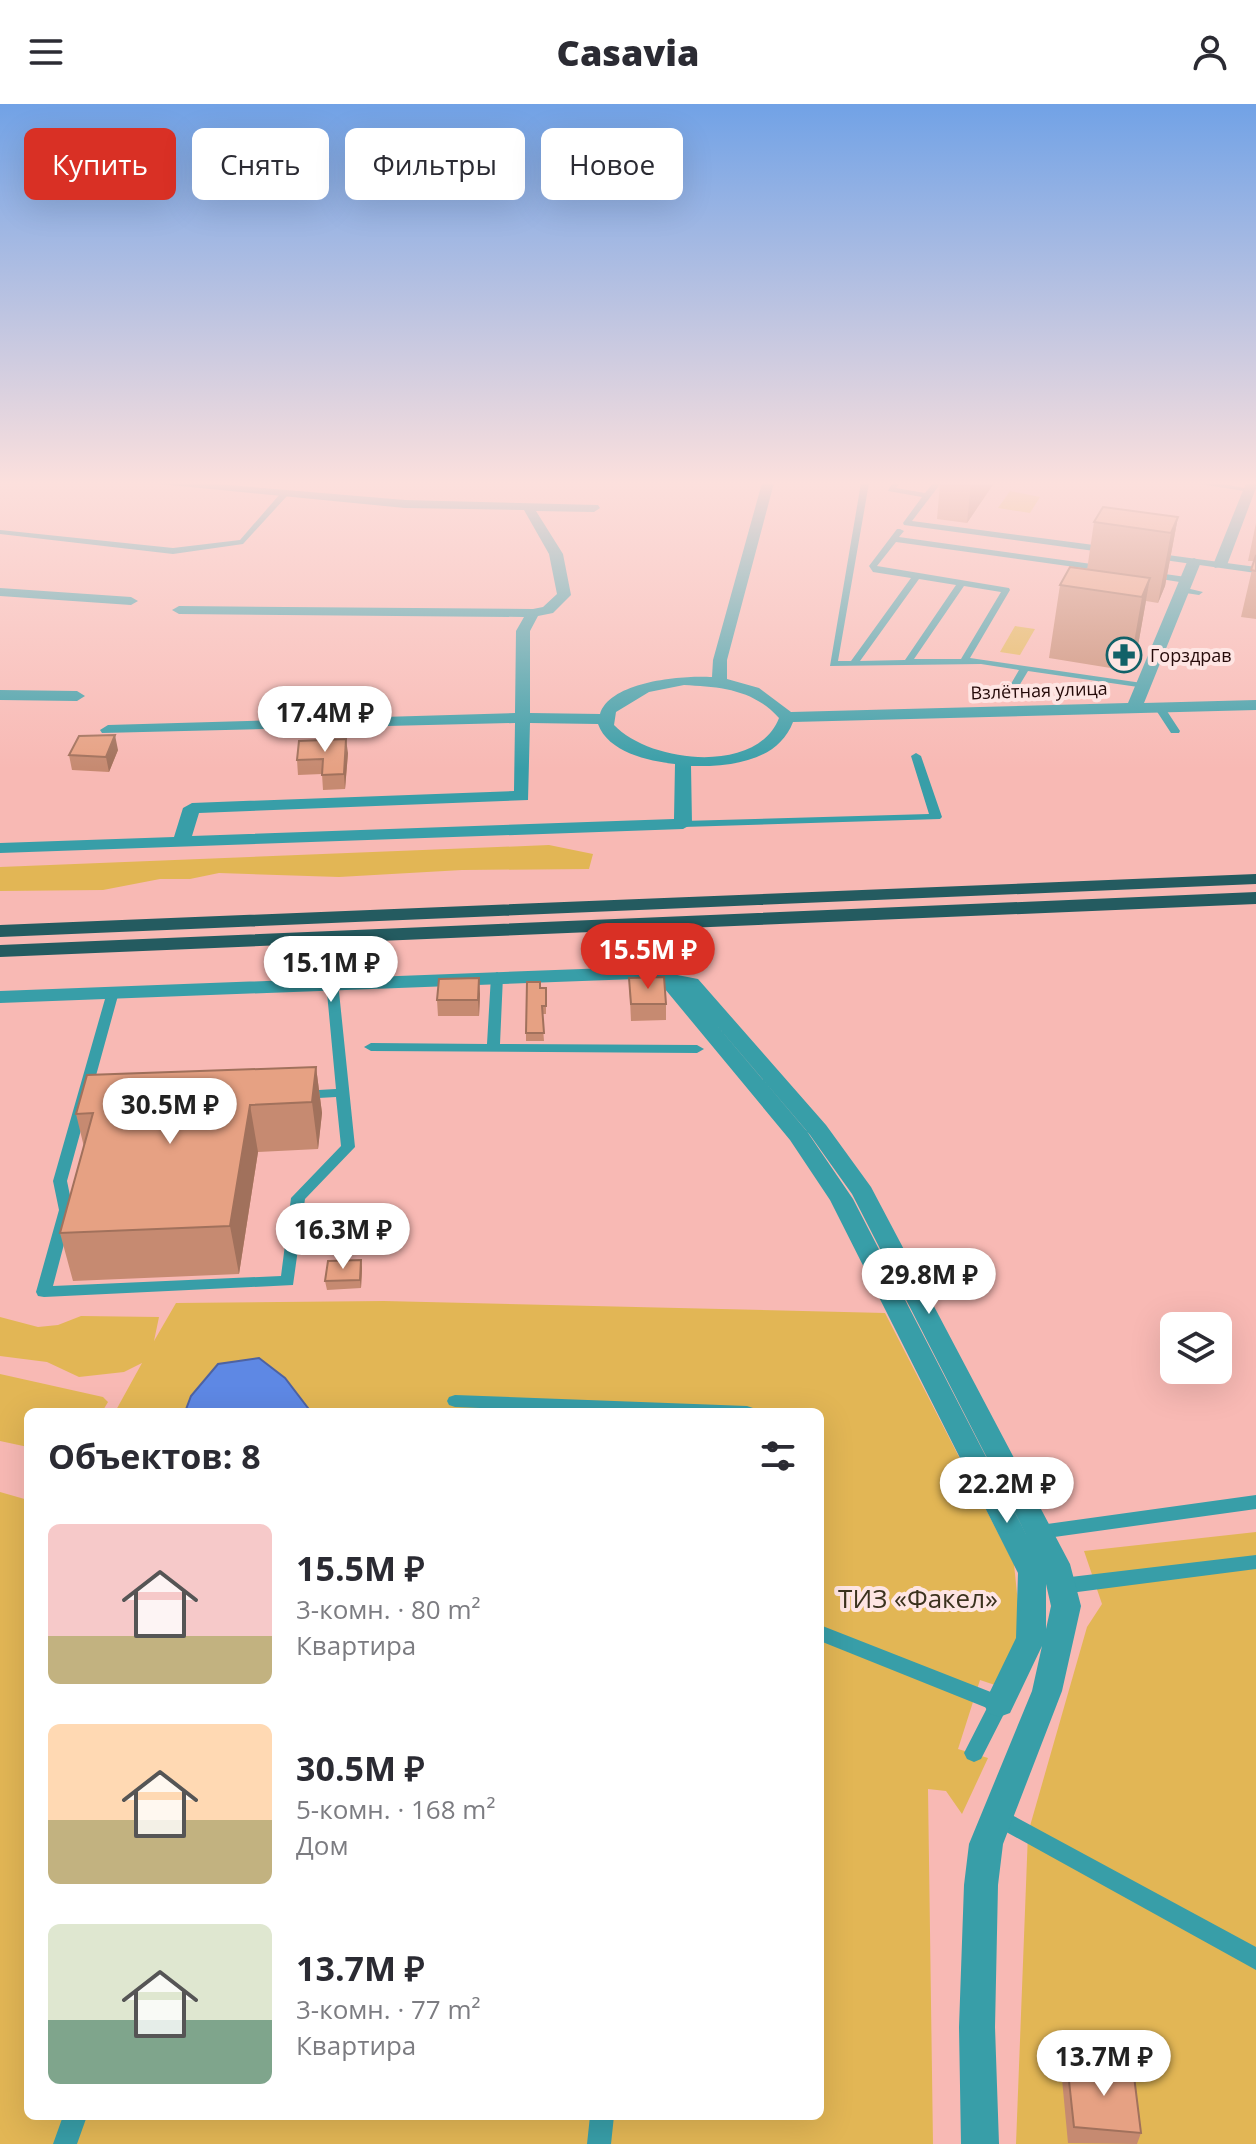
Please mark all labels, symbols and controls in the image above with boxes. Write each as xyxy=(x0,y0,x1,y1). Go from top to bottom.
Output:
text: Casavia xyxy=(557,28,699,77)
icon: menu xyxy=(24,30,68,74)
icon: person xyxy=(1188,30,1232,74)
chip: Купить xyxy=(24,128,176,200)
chip: Снять xyxy=(192,128,329,200)
chip: Фильтры xyxy=(345,128,525,200)
chip: Новое xyxy=(541,128,683,200)
pharmacy icon: Горздрав xyxy=(1105,636,1143,674)
place label: Горздрав xyxy=(1150,643,1232,667)
street label: Взлётная улица xyxy=(970,676,1108,704)
pin: 17.4M ₽ xyxy=(251,686,399,754)
text: 17.4M ₽ xyxy=(276,694,374,730)
pin: 15.5M ₽ xyxy=(574,923,722,991)
text: 15.5M ₽ xyxy=(599,931,697,967)
pin: 15.1M ₽ xyxy=(257,936,405,1004)
text: 15.1M ₽ xyxy=(282,944,380,980)
pin: 30.5M ₽ xyxy=(96,1078,244,1146)
text: 30.5M ₽ xyxy=(121,1086,219,1122)
pin: 16.3M ₽ xyxy=(269,1203,417,1271)
text: 16.3M ₽ xyxy=(294,1211,392,1247)
pin: 29.8M ₽ xyxy=(855,1248,1003,1316)
text: 29.8M ₽ xyxy=(880,1256,978,1292)
map controls xyxy=(1160,1312,1232,1384)
button: layers xyxy=(1160,1312,1232,1384)
text: Объектов: 8 xyxy=(48,1433,261,1479)
icon: filters xyxy=(756,1434,800,1478)
pin: 22.2M ₽ xyxy=(933,1457,1081,1525)
text: 22.2M ₽ xyxy=(958,1465,1056,1501)
text: 15.5M ₽ xyxy=(296,1545,425,1591)
icon: home xyxy=(112,1556,208,1652)
park label: ТИЗ «Факел» xyxy=(838,1580,998,1616)
text: 3-комн. · 80 m² xyxy=(296,1591,481,1627)
text: Квартира xyxy=(296,1627,416,1663)
text: 30.5M ₽ xyxy=(296,1745,425,1791)
icon: home xyxy=(112,1756,208,1852)
text: 5-комн. · 168 m² xyxy=(296,1791,495,1827)
text: Дом xyxy=(296,1827,349,1863)
text: 13.7M ₽ xyxy=(296,1945,425,1991)
icon: home xyxy=(112,1956,208,2052)
text: 3-комн. · 77 m² xyxy=(296,1991,481,2027)
text: Квартира xyxy=(296,2027,416,2063)
pin: 13.7M ₽ xyxy=(1030,2030,1178,2098)
text: 13.7M ₽ xyxy=(1055,2038,1153,2074)

